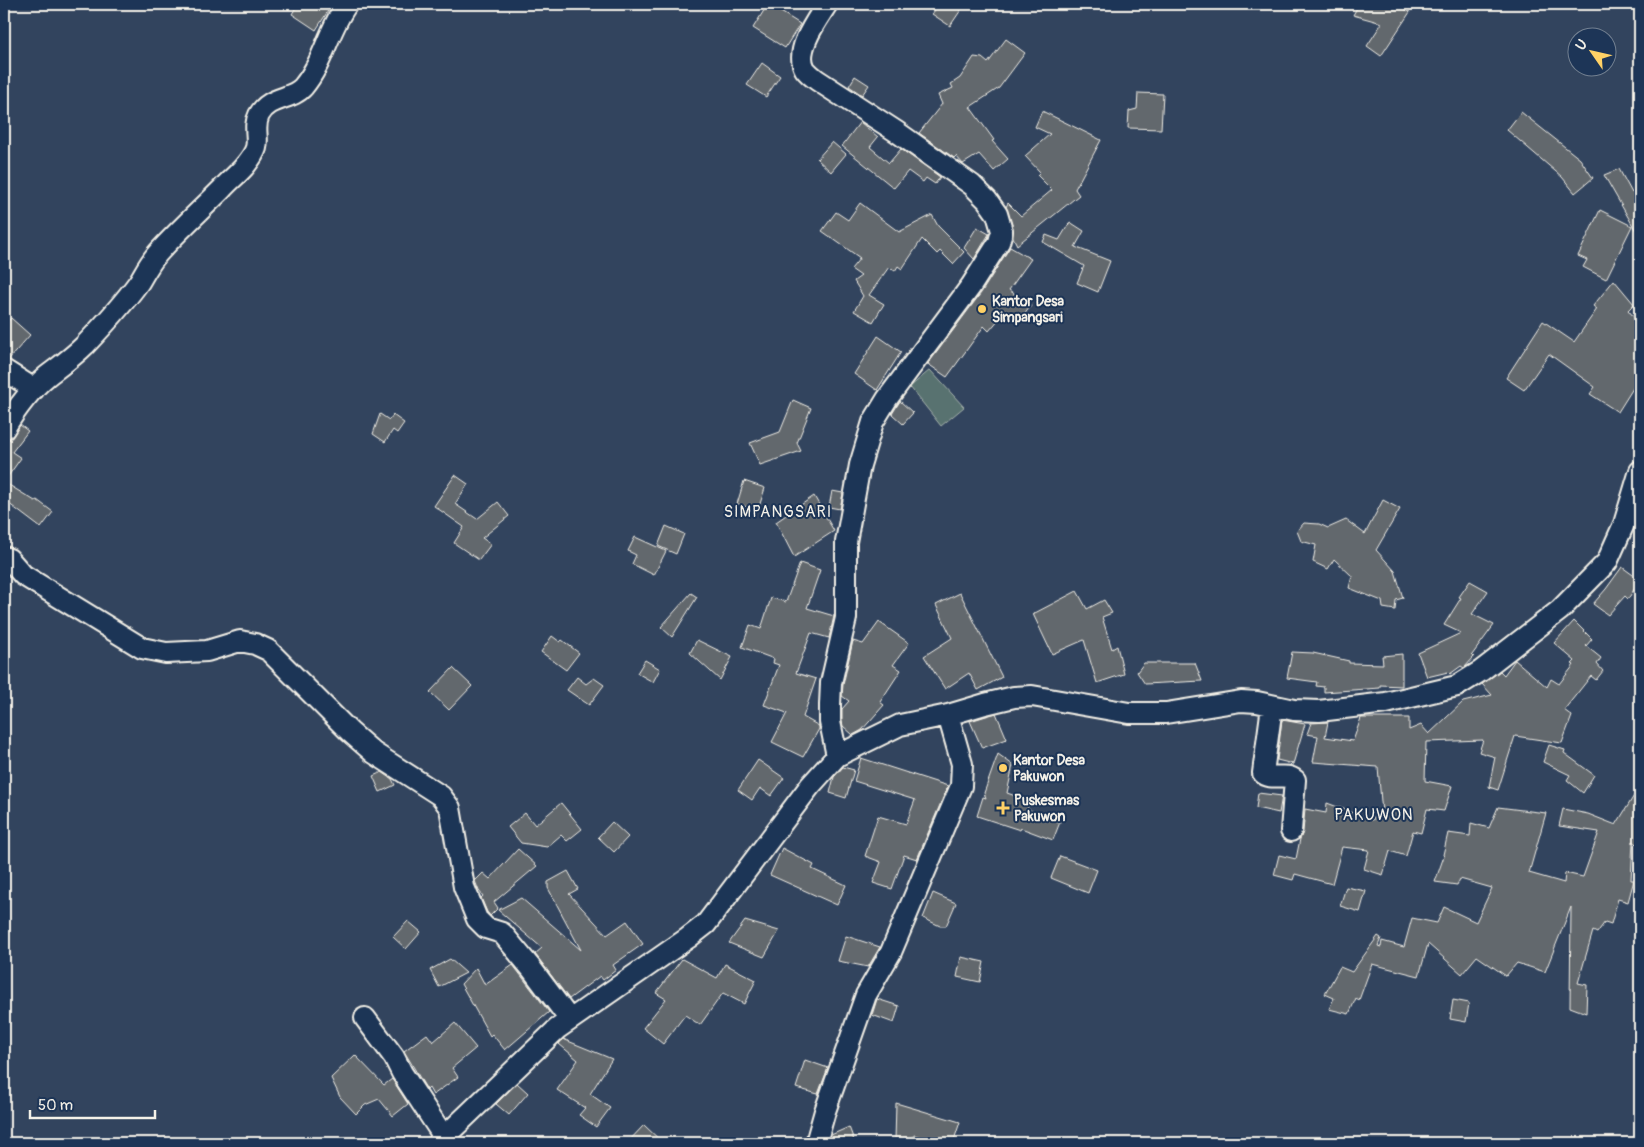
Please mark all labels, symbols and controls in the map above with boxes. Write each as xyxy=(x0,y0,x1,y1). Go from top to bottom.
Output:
north arrow xyxy=(1566,28,1616,78)
text: U xyxy=(1572,36,1591,54)
place label: Kantor Desa Simpangsari xyxy=(992,293,1064,326)
marker: Kantor Desa Simpangsari xyxy=(976,303,988,315)
district label: SIMPANGSARI xyxy=(724,502,832,522)
place label: Kantor Desa Pakuwon xyxy=(1013,752,1085,785)
marker: Kantor Desa Pakuwon xyxy=(997,762,1009,774)
place label: Puskesmas Pakuwon xyxy=(1014,792,1080,825)
marker: Puskesmas Pakuwon xyxy=(996,801,1010,815)
district label: PAKUWON xyxy=(1334,805,1414,825)
scale bar xyxy=(30,1087,155,1119)
text: 50 m xyxy=(38,1096,73,1115)

